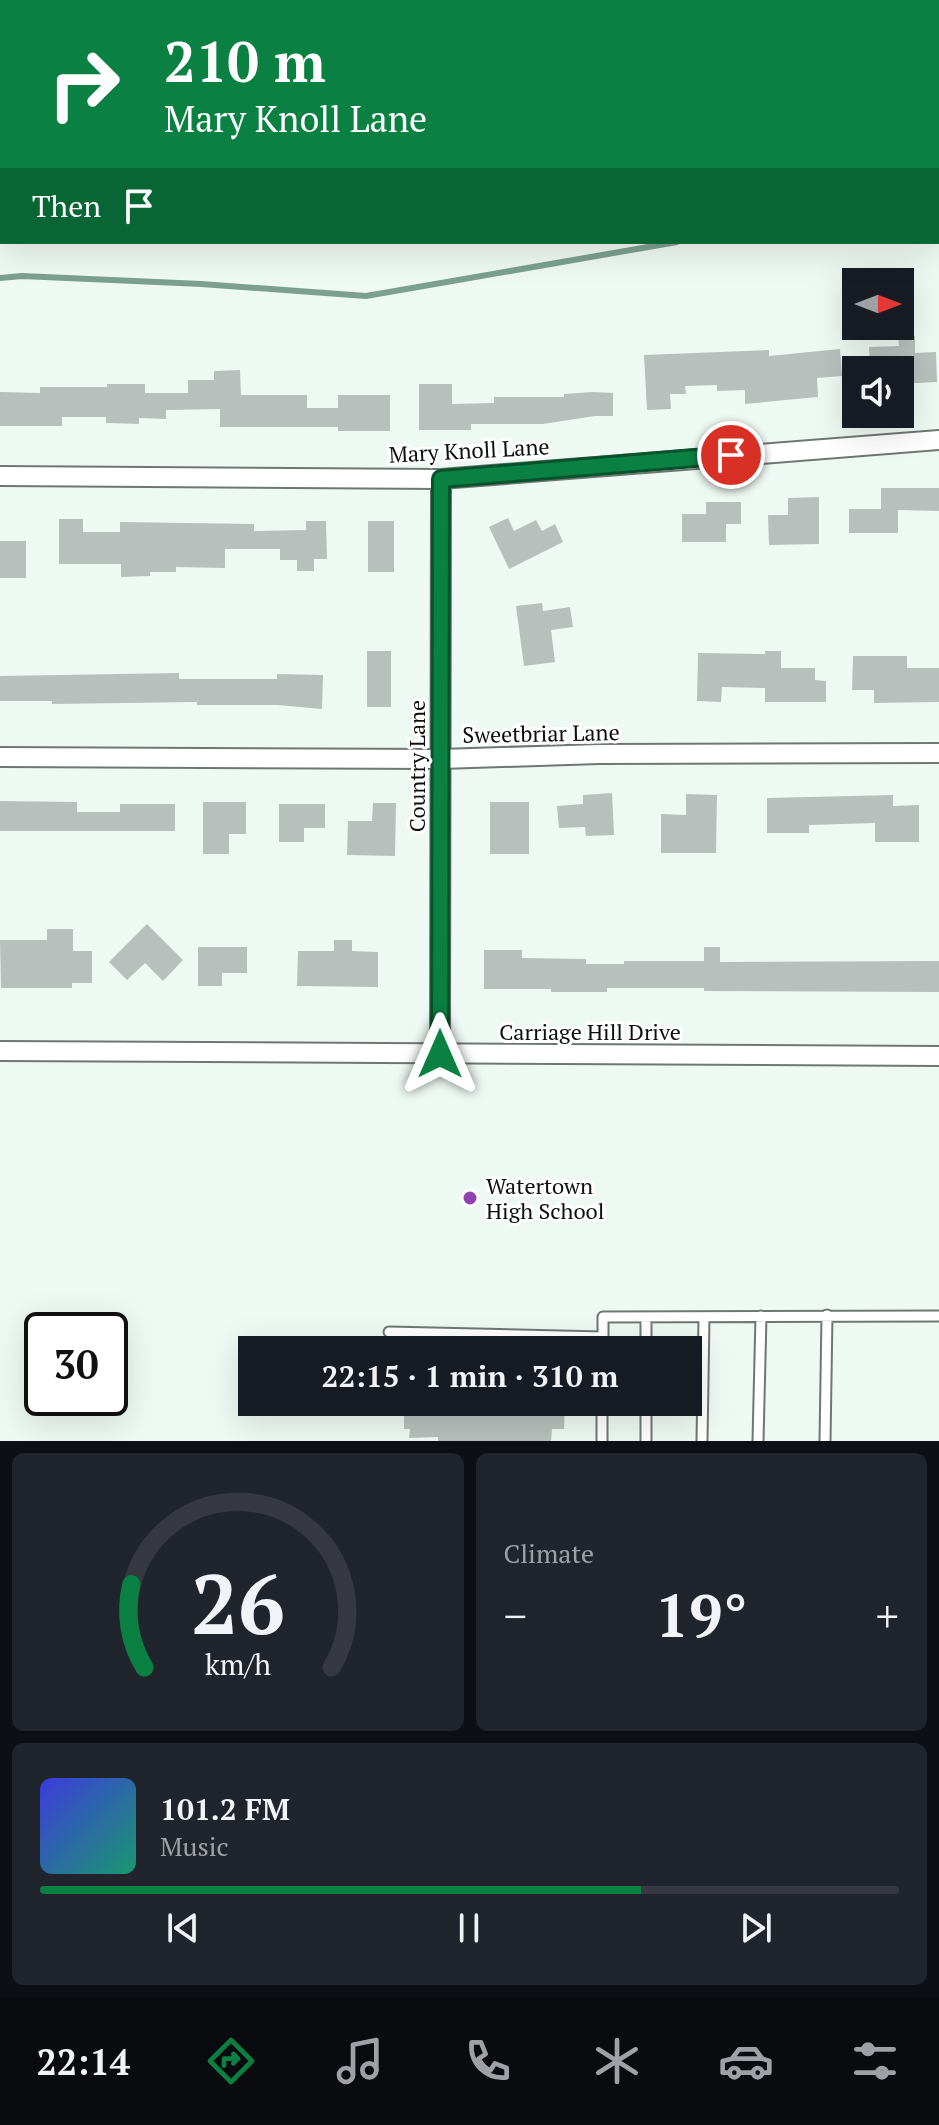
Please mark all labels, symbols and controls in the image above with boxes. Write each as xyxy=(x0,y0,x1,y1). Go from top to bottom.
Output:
text: 210 m xyxy=(164,24,326,98)
icon: right xyxy=(32,32,136,136)
text: Mary Knoll Lane xyxy=(164,95,427,142)
icon: arrive xyxy=(117,184,161,228)
text: Then xyxy=(32,186,101,226)
north arrow xyxy=(842,268,914,340)
map controls xyxy=(842,268,914,428)
button: sound xyxy=(842,356,914,428)
pin xyxy=(697,421,765,489)
street label: Mary Knoll Lane xyxy=(388,431,550,469)
icon: arrive xyxy=(709,433,753,477)
street label: Country Lane xyxy=(402,700,431,832)
street label: Sweetbriar Lane xyxy=(462,717,620,749)
position arrow xyxy=(398,1012,482,1096)
street label: Carriage Hill Drive xyxy=(499,1017,681,1046)
place label: Watertown High School xyxy=(486,1171,604,1225)
marker: Watertown High School xyxy=(461,1189,479,1207)
speed limit sign: 30 xyxy=(24,1312,128,1416)
text: 22:15 · 1 min · 310 m xyxy=(322,1356,618,1396)
text: Climate xyxy=(504,1536,594,1570)
text: 26 xyxy=(191,1548,285,1658)
text: 19° xyxy=(655,1575,748,1654)
text: − xyxy=(504,1586,527,1645)
text: + xyxy=(876,1586,899,1645)
text: km/h xyxy=(205,1645,271,1683)
text: 101.2 FM xyxy=(160,1789,290,1829)
text: Music xyxy=(160,1829,229,1863)
icon: previous xyxy=(161,1906,205,1950)
icon: pause xyxy=(447,1906,491,1950)
icon: next xyxy=(734,1906,778,1950)
icon: directions xyxy=(203,2033,259,2089)
icon: music xyxy=(332,2033,388,2089)
icon: phone xyxy=(460,2033,516,2089)
icon: climate xyxy=(589,2033,645,2089)
icon: car xyxy=(718,2033,774,2089)
icon: filters xyxy=(847,2033,903,2089)
text: 22:14 xyxy=(36,2038,130,2085)

